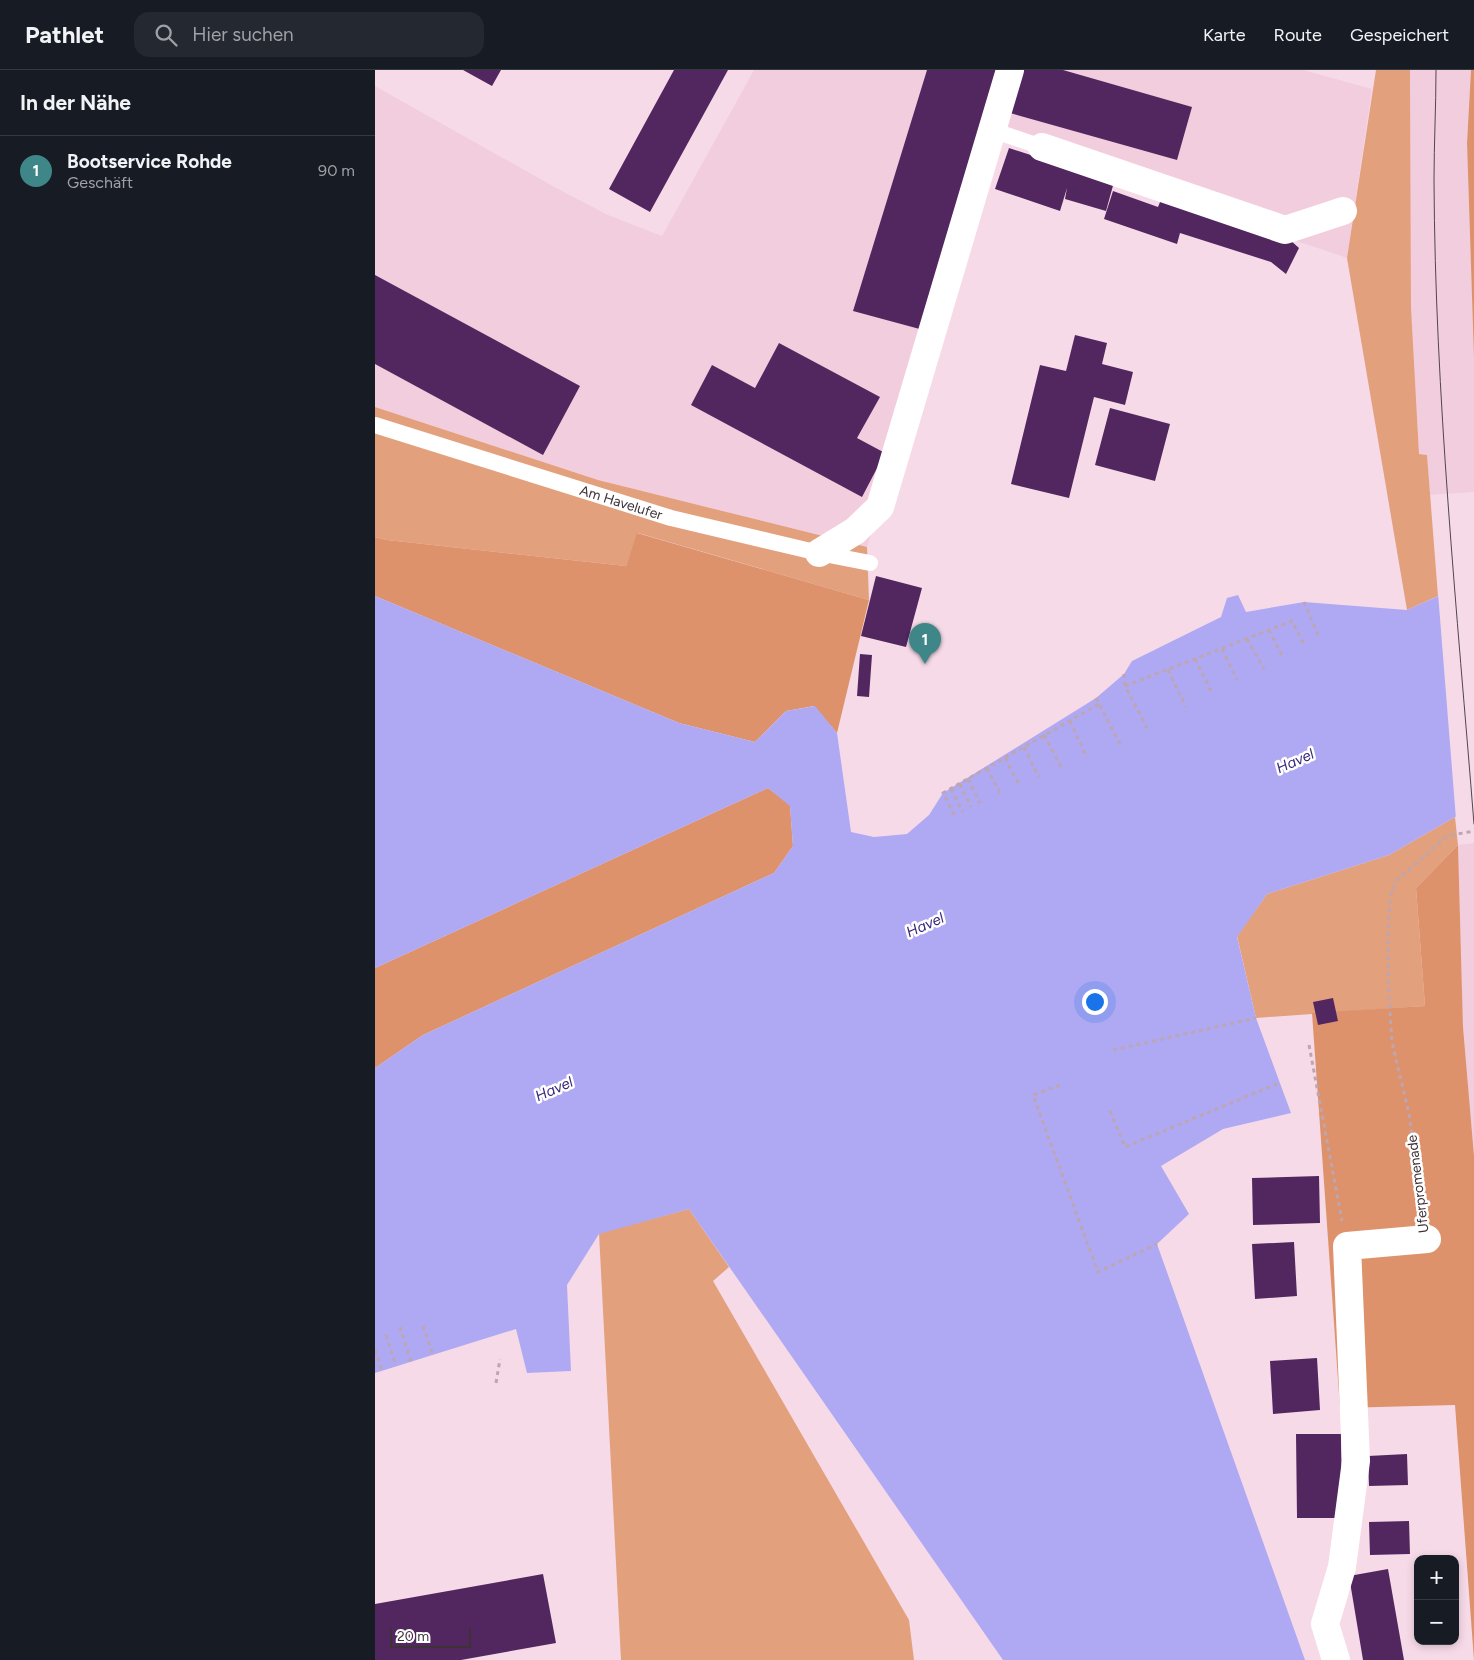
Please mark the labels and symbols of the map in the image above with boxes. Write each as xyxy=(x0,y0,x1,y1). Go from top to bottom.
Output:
street label: Am Havelufer xyxy=(578,481,665,523)
pin: 1 xyxy=(909,623,941,664)
water label: Havel xyxy=(1273,745,1317,777)
water label: Havel xyxy=(903,909,947,941)
your location xyxy=(1082,989,1108,1015)
water label: Havel xyxy=(532,1073,576,1105)
street label: Uferpromenade xyxy=(1403,1134,1432,1234)
scale bar xyxy=(390,1625,471,1648)

